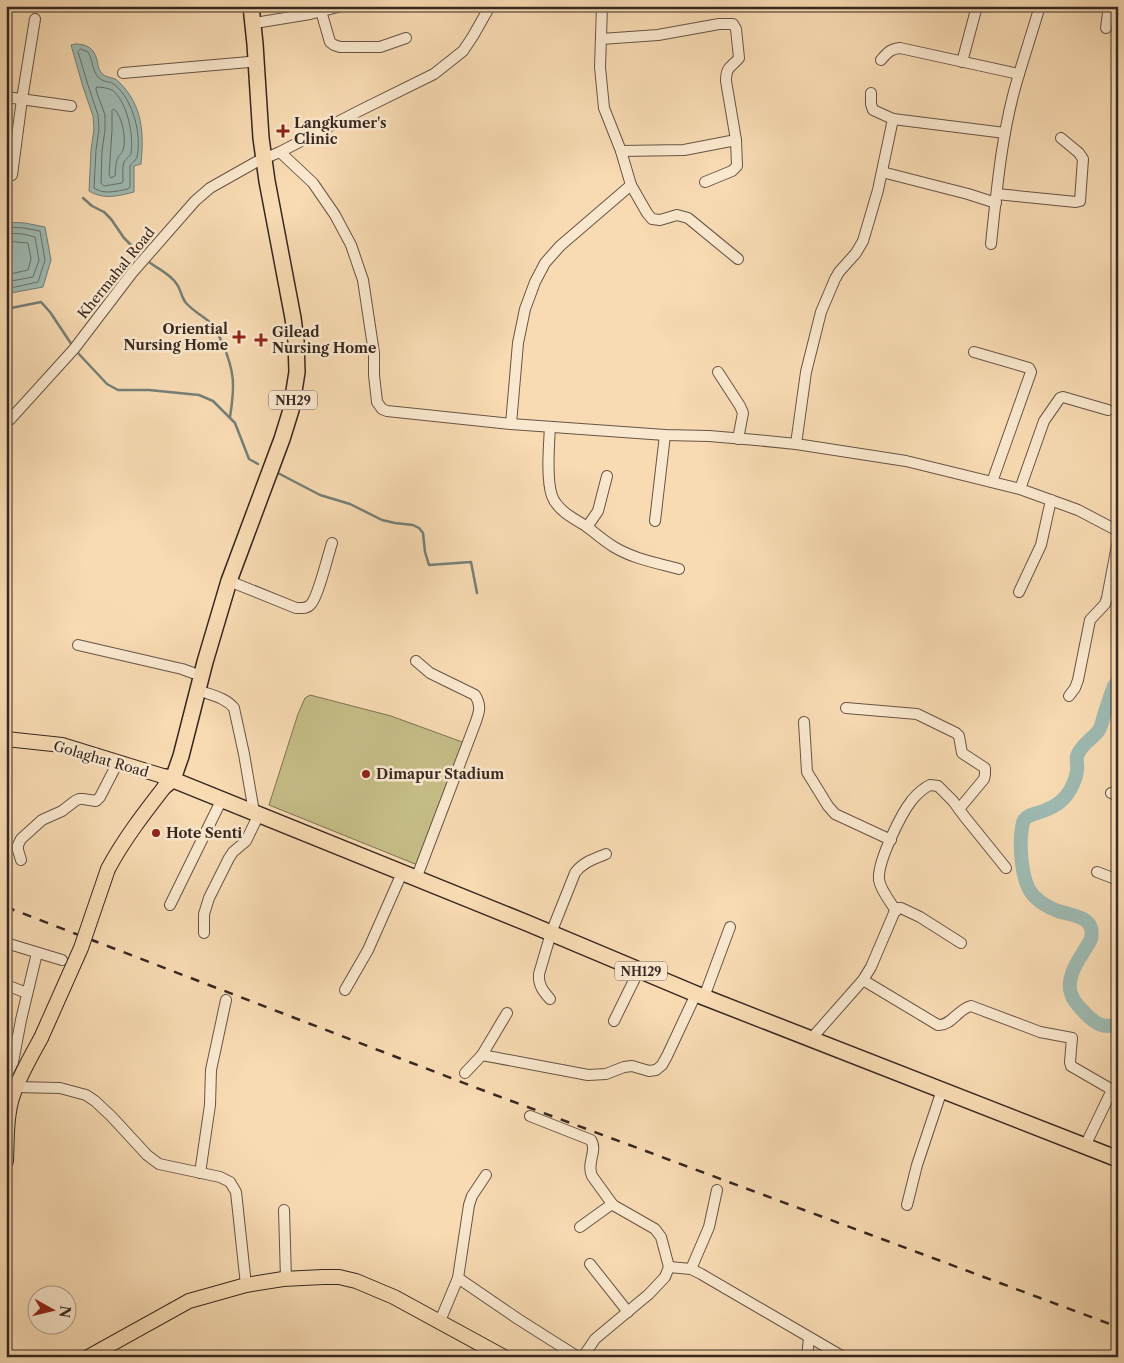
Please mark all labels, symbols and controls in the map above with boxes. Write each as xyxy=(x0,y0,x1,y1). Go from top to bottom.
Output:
place label: Langkumer's Clinic xyxy=(294,114,387,148)
marker: Langkumer's Clinic xyxy=(276,124,290,138)
street label: Khermahal Road xyxy=(74,223,159,322)
place label: Oriential Nursing Home xyxy=(124,320,228,354)
place label: Gilead Nursing Home xyxy=(272,323,376,357)
marker: Oriential Nursing Home xyxy=(232,330,246,344)
marker: Gilead Nursing Home xyxy=(254,333,268,347)
road number: NH29 xyxy=(269,390,317,410)
street label: Golaghat Road xyxy=(51,737,151,781)
place label: Dimapur Stadium xyxy=(376,765,504,783)
marker: Dimapur Stadium xyxy=(360,768,372,780)
place label: Hote Senti xyxy=(166,824,242,842)
marker: Hote Senti xyxy=(150,827,162,839)
road number: NH129 xyxy=(615,961,667,980)
north arrow xyxy=(28,1286,78,1336)
text: N xyxy=(55,1305,75,1319)

